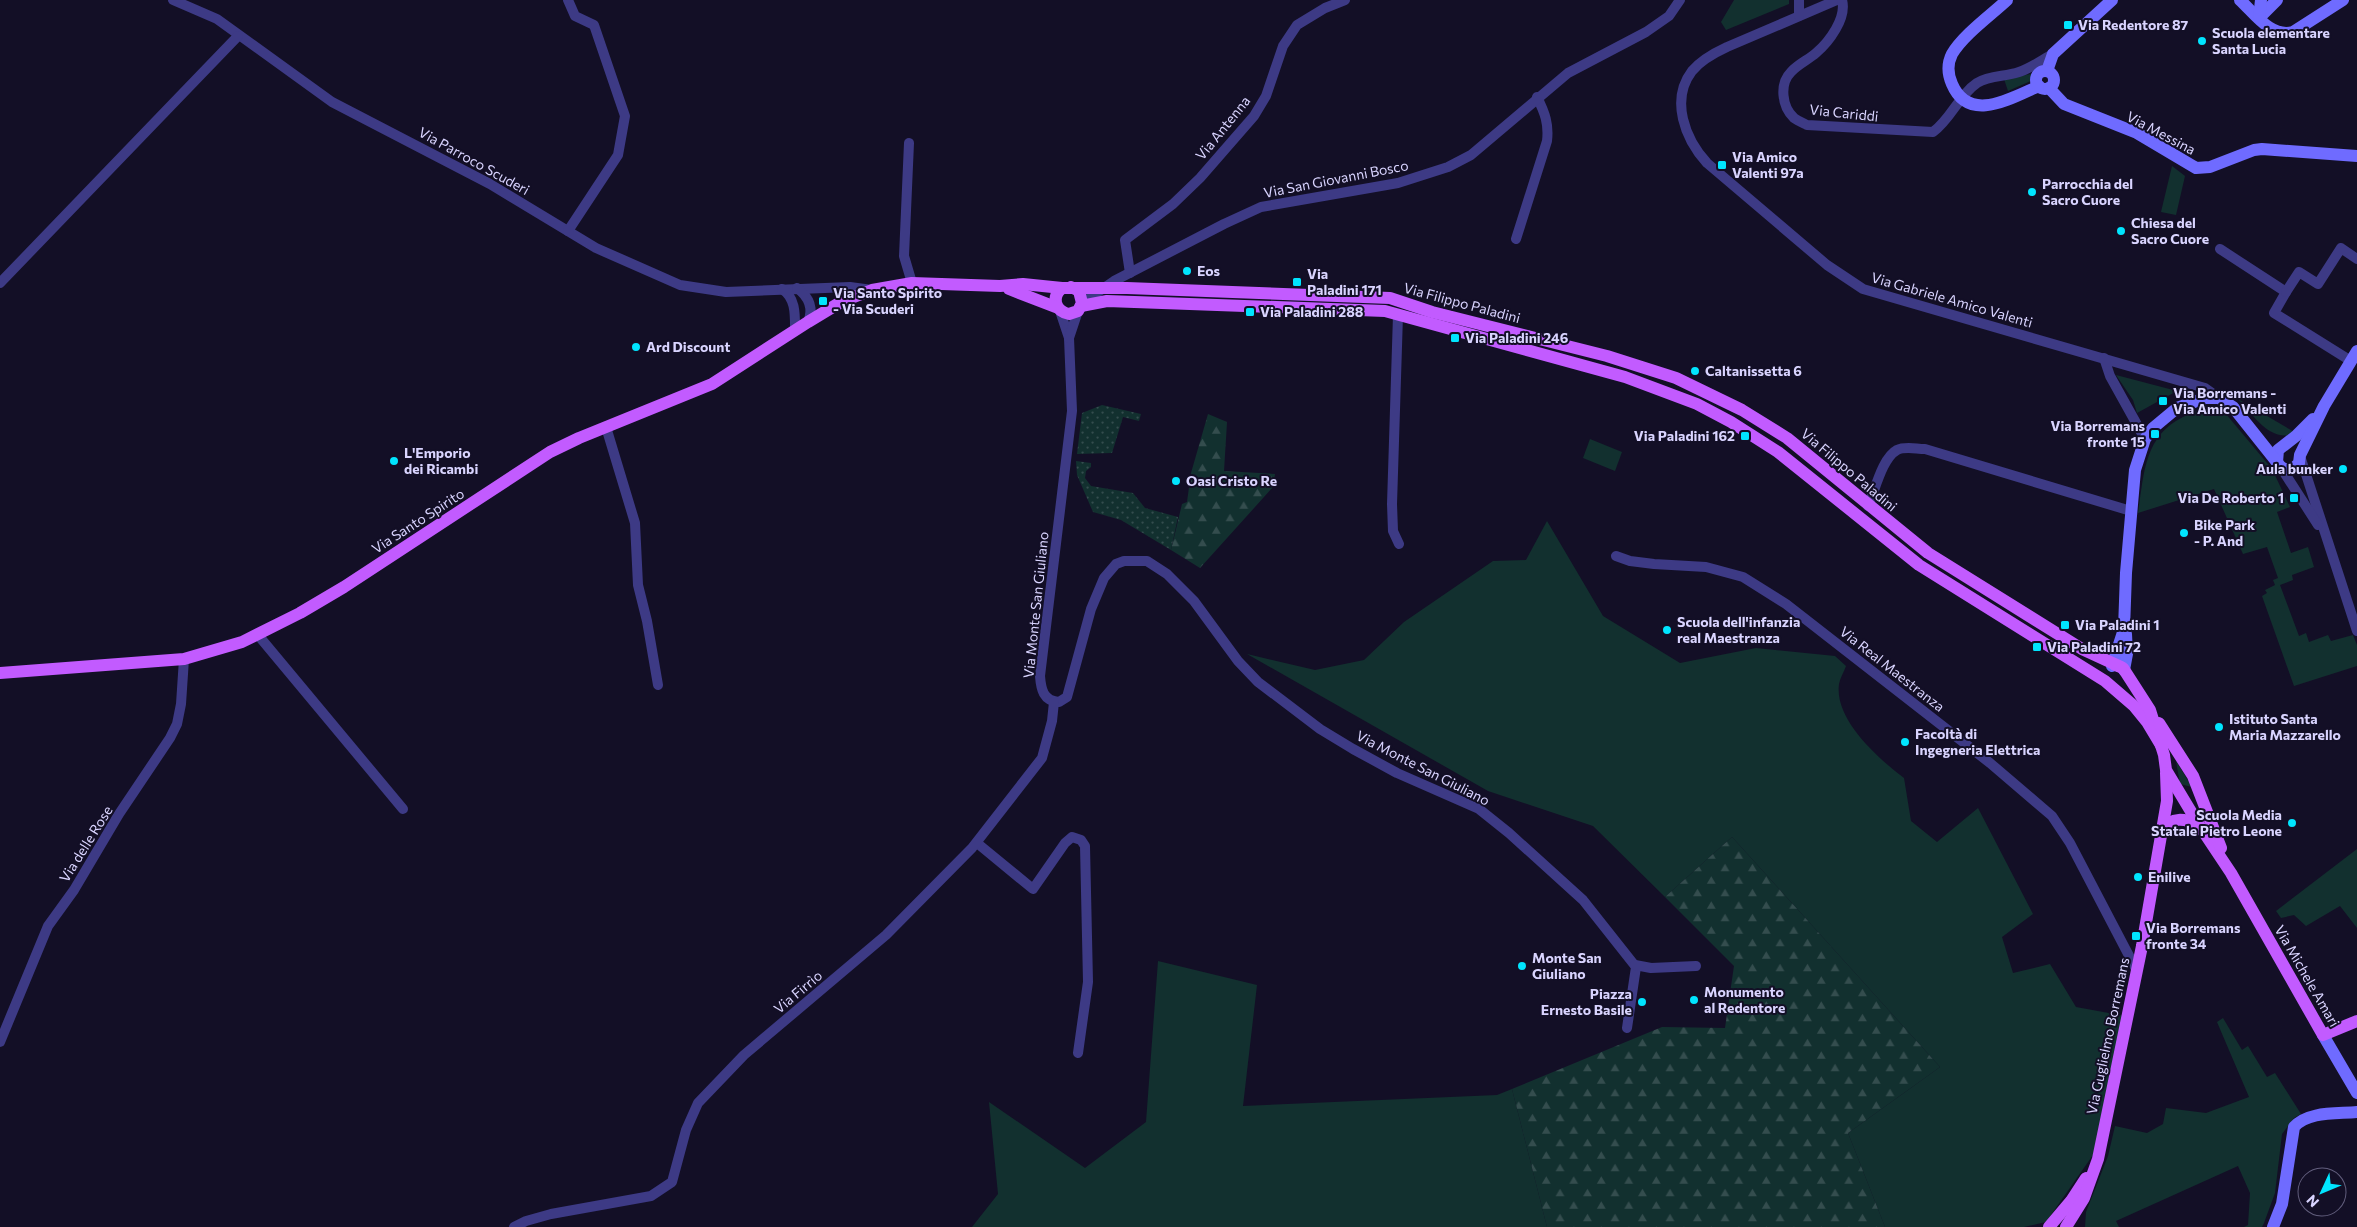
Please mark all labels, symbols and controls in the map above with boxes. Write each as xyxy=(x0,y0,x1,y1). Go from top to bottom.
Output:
place label: Via Redentore 87 xyxy=(2078,16,2188,33)
marker: Via Redentore 87 xyxy=(2062,19,2074,31)
place label: Scuola elementare Santa Lucia xyxy=(2212,24,2330,57)
marker: Scuola elementare Santa Lucia xyxy=(2196,35,2208,47)
street label: Via Antenna xyxy=(1192,92,1254,163)
street label: Via Cariddi xyxy=(1809,100,1879,125)
street label: Via Messina xyxy=(2124,107,2199,158)
street label: Via Parroco Scuderi xyxy=(416,123,533,198)
place label: Via Amico Valenti 97a xyxy=(1732,148,1804,181)
street label: Via San Giovanni Bosco xyxy=(1262,156,1410,201)
marker: Via Amico Valenti 97a xyxy=(1716,159,1728,171)
place label: Parrocchia del Sacro Cuore xyxy=(2042,175,2133,208)
marker: Parrocchia del Sacro Cuore xyxy=(2026,186,2038,198)
place label: Chiesa del Sacro Cuore xyxy=(2131,214,2209,247)
marker: Chiesa del Sacro Cuore xyxy=(2115,225,2127,237)
place label: Eos xyxy=(1197,262,1221,279)
marker: Eos xyxy=(1181,265,1193,277)
place label: Via Paladini 171 xyxy=(1307,265,1382,298)
street label: Via Gabriele Amico Valenti xyxy=(1869,268,2035,331)
marker: Via Paladini 171 xyxy=(1291,276,1303,288)
street label: Via Filippo Paladini xyxy=(1402,279,1522,326)
place label: Via Santo Spirito - Via Scuderi xyxy=(833,284,942,317)
marker: Via Santo Spirito - Via Scuderi xyxy=(817,295,829,307)
place label: Via Paladini 288 xyxy=(1260,303,1364,320)
marker: Via Paladini 288 xyxy=(1244,306,1256,318)
place label: Via Paladini 246 xyxy=(1465,329,1569,346)
marker: Via Paladini 246 xyxy=(1449,332,1461,344)
place label: Ard Discount xyxy=(646,338,730,355)
marker: Ard Discount xyxy=(630,341,642,353)
place label: Caltanissetta 6 xyxy=(1705,362,1802,379)
marker: Caltanissetta 6 xyxy=(1689,365,1701,377)
place label: Via Borremans - Via Amico Valenti xyxy=(2173,384,2287,417)
marker: Via Borremans - Via Amico Valenti xyxy=(2157,395,2169,407)
place label: Via Borremans fronte 15 xyxy=(2051,417,2145,450)
street label: Via Filippo Paladini xyxy=(1798,425,1901,515)
place label: Via Paladini 162 xyxy=(1634,427,1735,444)
marker: Via Borremans fronte 15 xyxy=(2149,428,2161,440)
marker: Via Paladini 162 xyxy=(1739,430,1751,442)
place label: L'Emporio dei Ricambi xyxy=(404,444,478,477)
marker: L'Emporio dei Ricambi xyxy=(388,455,400,467)
place label: Aula bunker xyxy=(2256,460,2333,477)
marker: Aula bunker xyxy=(2337,463,2349,475)
place label: Oasi Cristo Re xyxy=(1186,472,1277,489)
marker: Oasi Cristo Re xyxy=(1170,475,1182,487)
street label: Via Santo Spirito xyxy=(368,484,467,557)
place label: Via De Roberto 1 xyxy=(2178,489,2284,506)
marker: Via De Roberto 1 xyxy=(2288,492,2300,504)
place label: Bike Park - P. And xyxy=(2194,516,2255,549)
marker: Bike Park - P. And xyxy=(2178,527,2190,539)
street label: Via Monte San Giuliano xyxy=(1019,531,1052,679)
place label: Scuola dell'infanzia real Maestranza xyxy=(1677,613,1800,646)
place label: Via Paladini 1 xyxy=(2075,616,2160,633)
marker: Via Paladini 1 xyxy=(2059,619,2071,631)
street label: Via Real Maestranza xyxy=(1837,622,1948,715)
marker: Scuola dell'infanzia real Maestranza xyxy=(1661,624,1673,636)
place label: Via Paladini 72 xyxy=(2047,638,2141,655)
marker: Via Paladini 72 xyxy=(2031,641,2043,653)
place label: Istituto Santa Maria Mazzarello xyxy=(2229,710,2341,743)
marker: Istituto Santa Maria Mazzarello xyxy=(2213,721,2225,733)
place label: Facoltà di Ingegneria Elettrica xyxy=(1915,725,2040,758)
street label: Via Monte San Giuliano xyxy=(1354,727,1493,809)
marker: Facoltà di Ingegneria Elettrica xyxy=(1899,736,1911,748)
street label: Via delle Rose xyxy=(55,802,116,885)
place label: Scuola Media Statale Pietro Leone xyxy=(2151,806,2282,839)
marker: Scuola Media Statale Pietro Leone xyxy=(2286,817,2298,829)
place label: Enilive xyxy=(2148,868,2191,885)
marker: Enilive xyxy=(2132,871,2144,883)
place label: Via Borremans fronte 34 xyxy=(2146,919,2241,952)
street label: Via Michele Amari xyxy=(2271,922,2343,1030)
marker: Via Borremans fronte 34 xyxy=(2130,930,2142,942)
place label: Monte San Giuliano xyxy=(1532,949,1602,982)
street label: Via Guglielmo Borremans xyxy=(2083,956,2132,1116)
marker: Monte San Giuliano xyxy=(1516,960,1528,972)
street label: Via Firrìo xyxy=(770,966,825,1017)
place label: Monumento al Redentore xyxy=(1704,983,1785,1016)
place label: Piazza Ernesto Basile xyxy=(1541,985,1632,1018)
marker: Monumento al Redentore xyxy=(1688,994,1700,1006)
marker: Piazza Ernesto Basile xyxy=(1636,996,1648,1008)
north arrow xyxy=(2297,1167,2347,1217)
text: N xyxy=(2303,1192,2322,1211)

